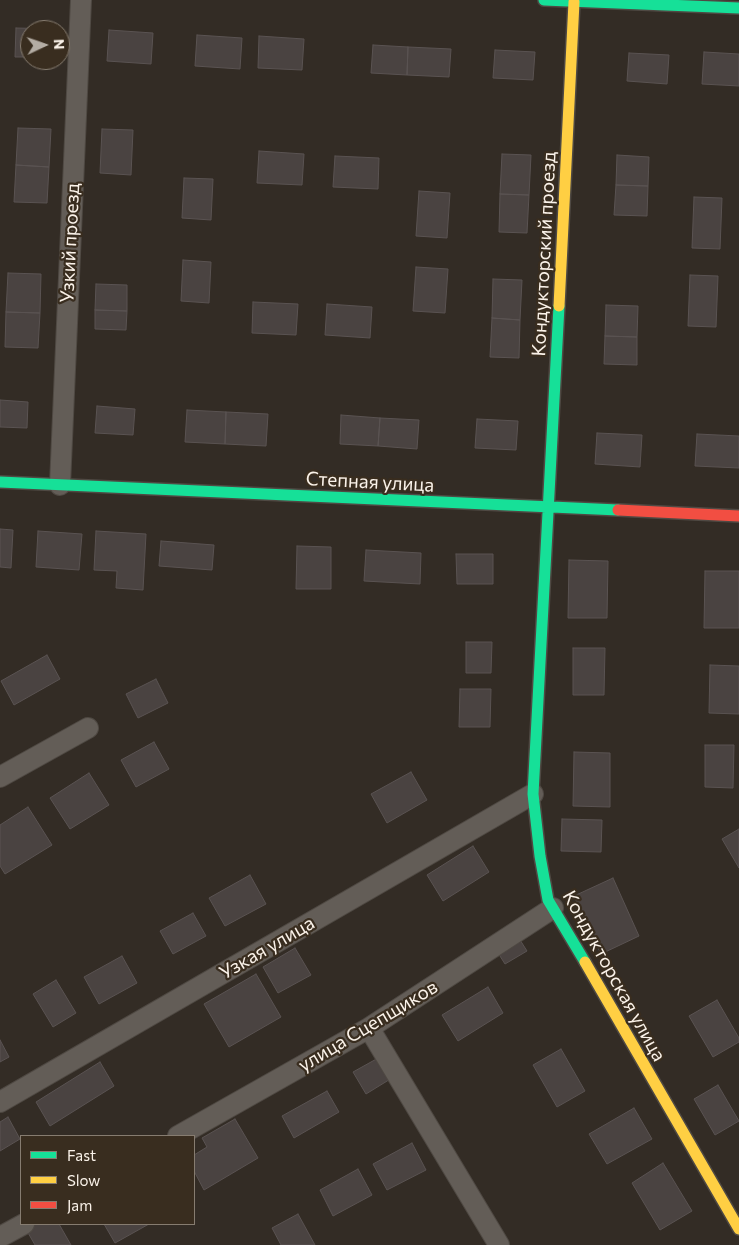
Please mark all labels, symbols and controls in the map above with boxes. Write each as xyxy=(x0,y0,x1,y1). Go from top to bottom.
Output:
north arrow xyxy=(20,20,70,70)
text: N xyxy=(51,39,68,50)
street label: Кондукторский проезд xyxy=(527,151,561,357)
street label: Узкий проезд xyxy=(55,183,85,303)
street label: Степная улица xyxy=(305,467,435,497)
street label: Кондукторская улица xyxy=(558,887,670,1065)
street label: Узкая улица xyxy=(215,912,319,984)
street label: улица Сцепщиков xyxy=(294,975,442,1077)
legend xyxy=(20,1135,195,1225)
text: Fast xyxy=(67,1146,96,1164)
text: Slow xyxy=(67,1171,100,1189)
text: Jam xyxy=(67,1196,92,1214)

